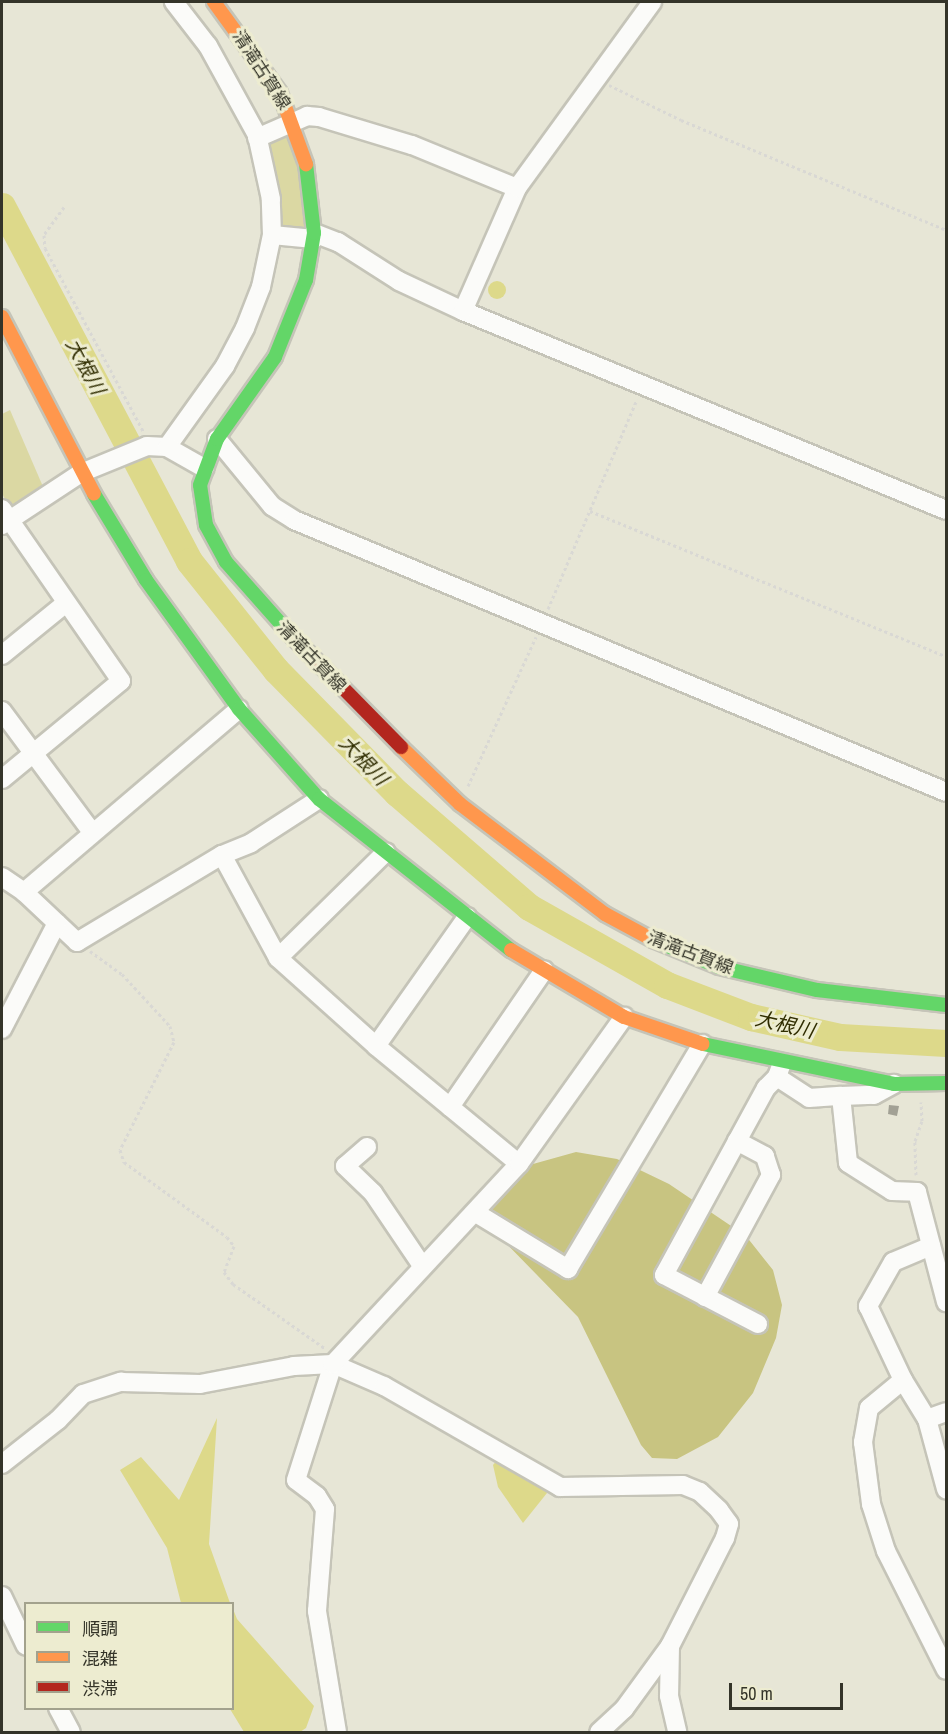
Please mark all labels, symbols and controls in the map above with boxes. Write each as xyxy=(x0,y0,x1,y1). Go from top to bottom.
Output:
street label: 清滝古賀線 xyxy=(227,26,295,114)
water label: 大根川 xyxy=(61,334,111,398)
street label: 清滝古賀線 xyxy=(272,617,350,697)
water label: 大根川 xyxy=(335,730,393,790)
street label: 清滝古賀線 xyxy=(644,927,736,979)
water label: 大根川 xyxy=(753,1006,817,1042)
legend xyxy=(24,1602,234,1710)
text: 順調 xyxy=(82,1616,118,1641)
text: 混雑 xyxy=(82,1646,118,1671)
scale bar xyxy=(732,1671,846,1709)
text: 渋滞 xyxy=(82,1676,118,1701)
text: 50 m xyxy=(740,1681,773,1706)

